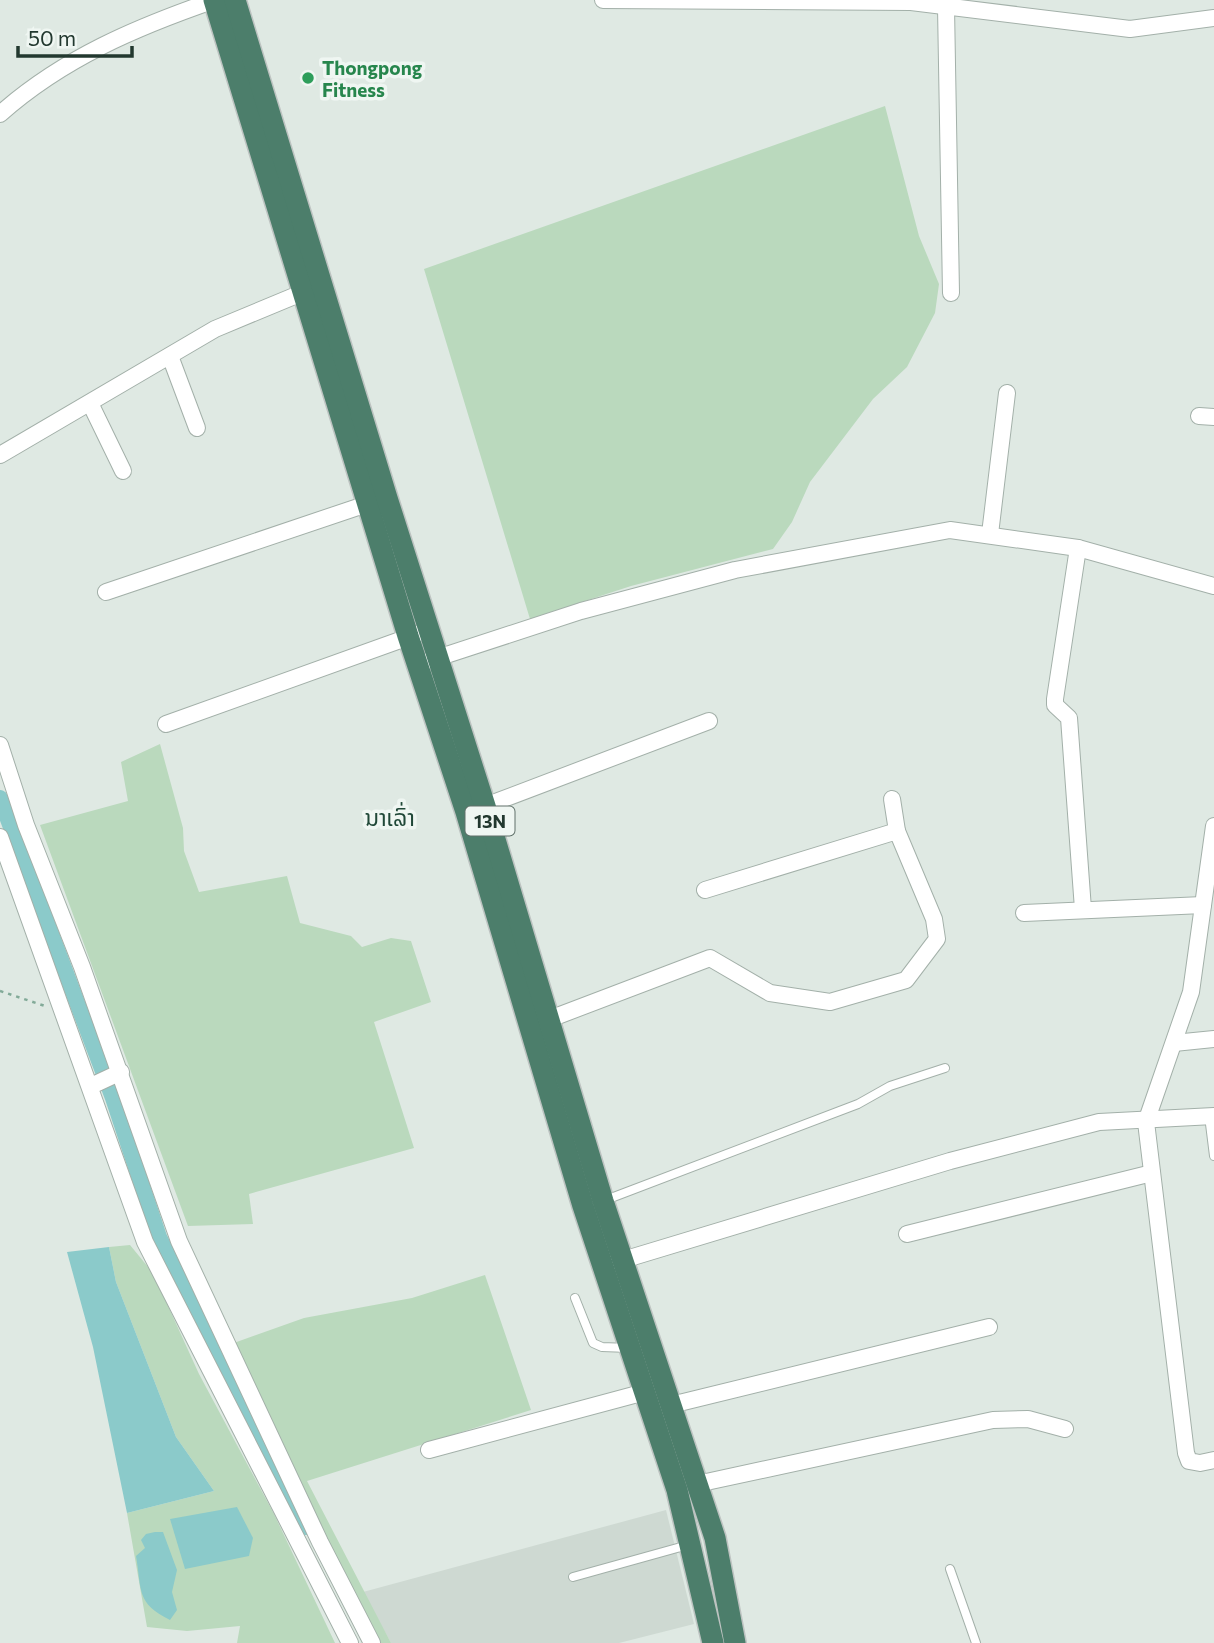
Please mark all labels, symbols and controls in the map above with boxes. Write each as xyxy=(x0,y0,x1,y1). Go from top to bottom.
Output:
scale bar xyxy=(18,14,131,58)
text: 50 m xyxy=(28,25,76,50)
place label: Thongpong Fitness xyxy=(322,56,423,101)
marker: Thongpong Fitness xyxy=(300,70,316,86)
district label: ນາເລົ່າ xyxy=(365,802,415,831)
road number: 13N xyxy=(466,806,514,836)

